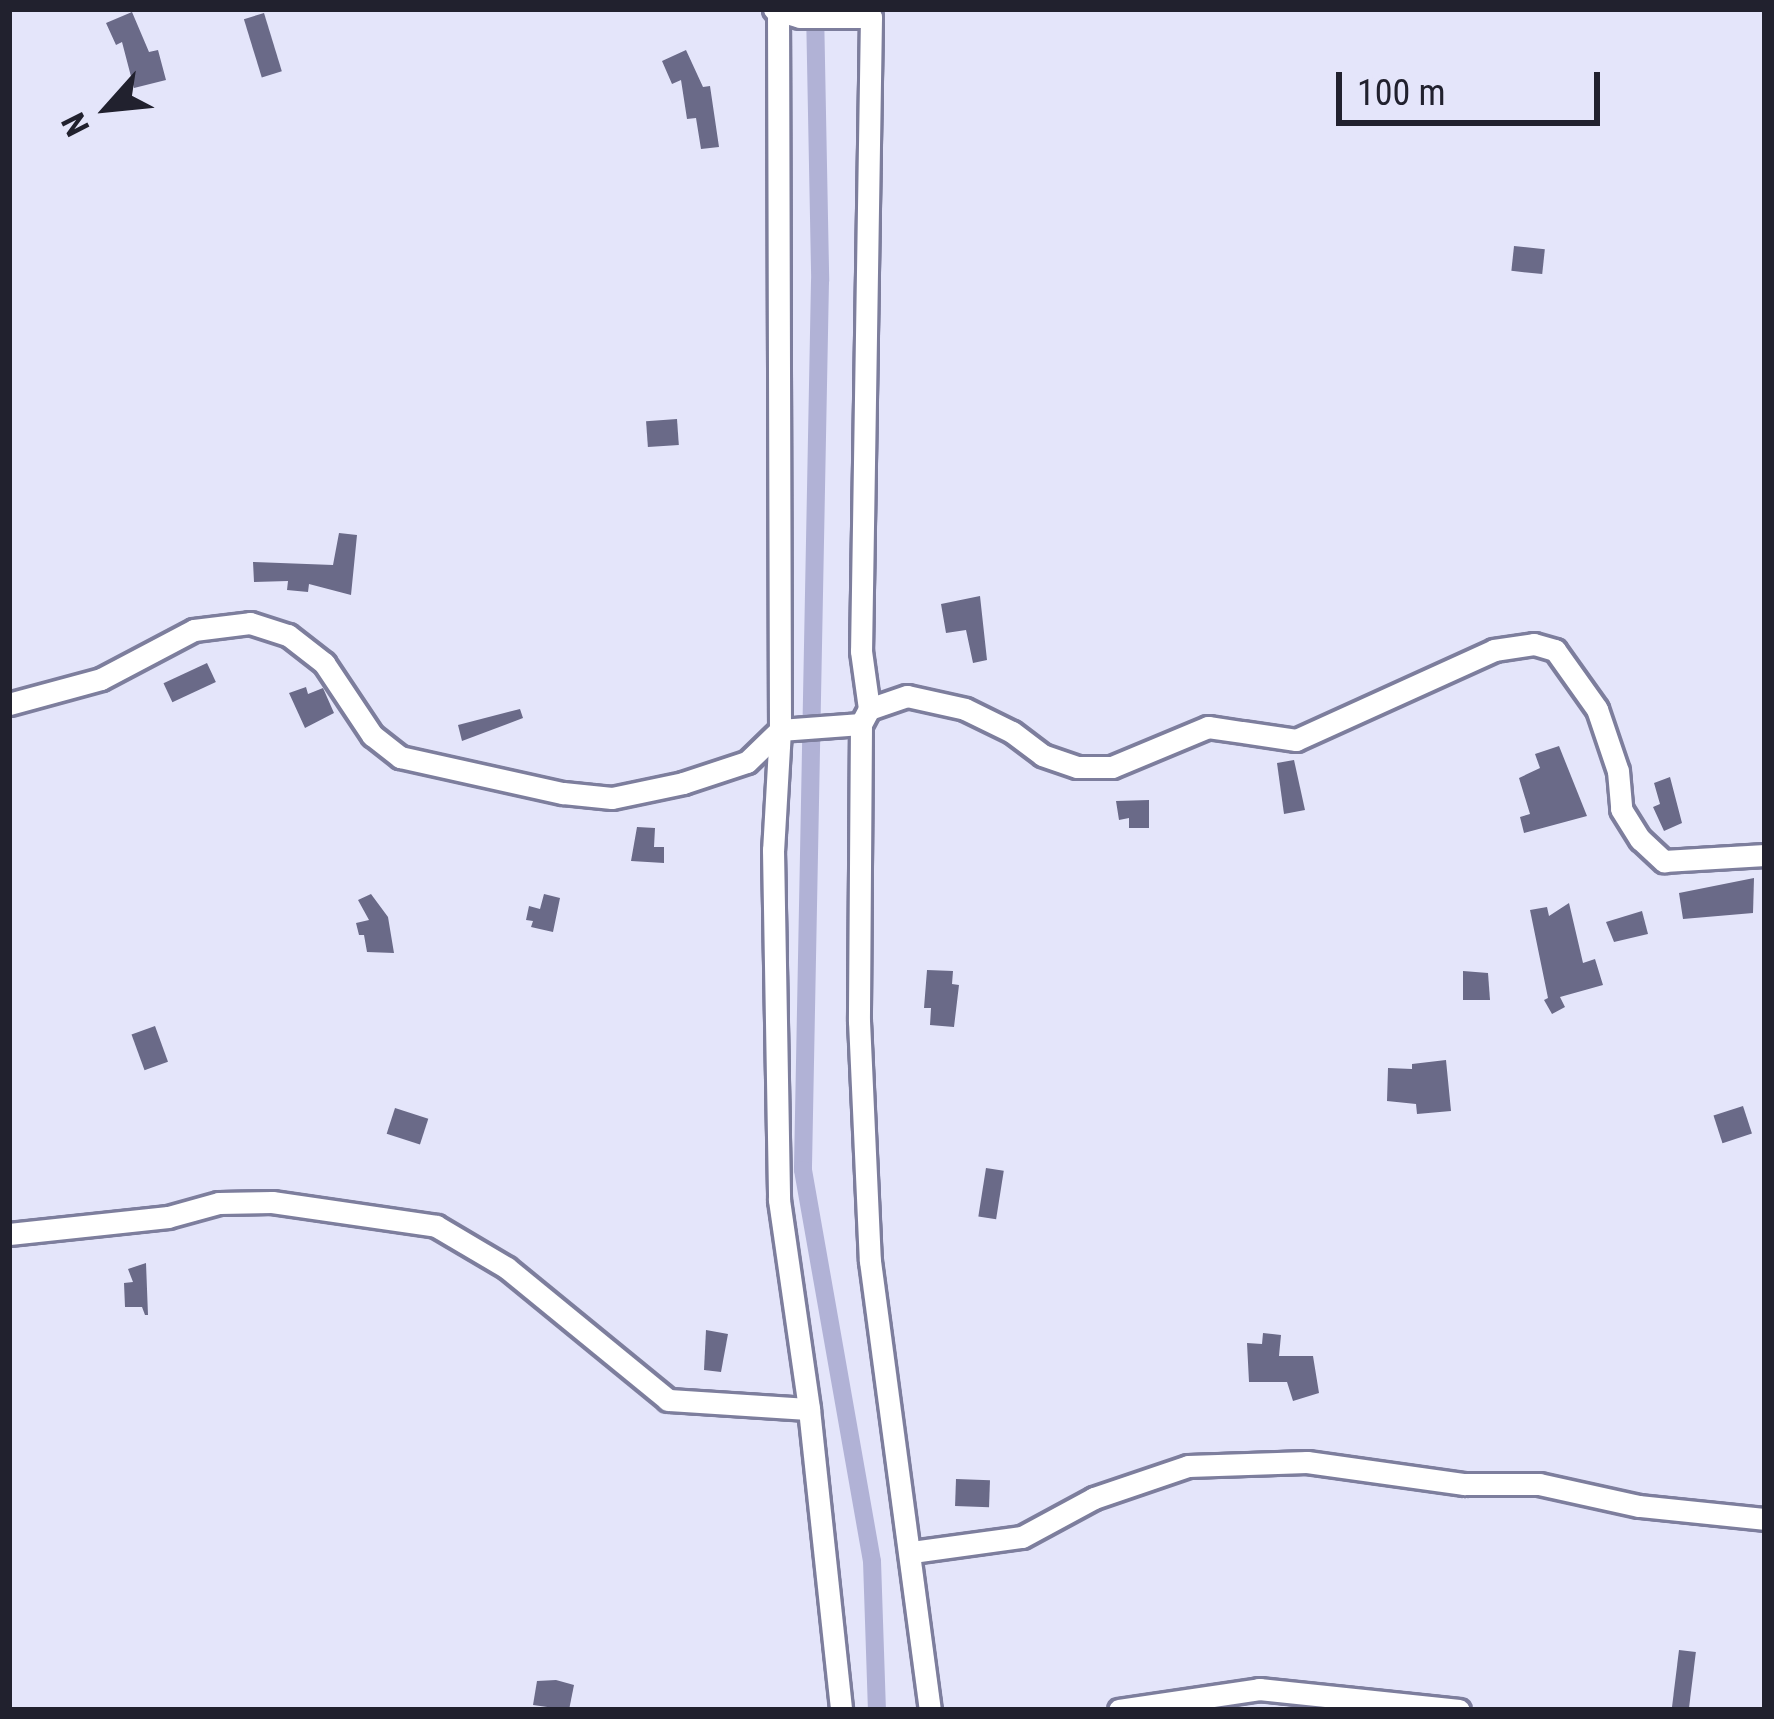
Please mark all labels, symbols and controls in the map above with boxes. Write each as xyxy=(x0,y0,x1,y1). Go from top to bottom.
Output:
north arrow xyxy=(48,48,168,168)
scale bar xyxy=(1342,48,1606,122)
text: 100 m xyxy=(1357,72,1446,114)
text: N xyxy=(54,107,97,142)

